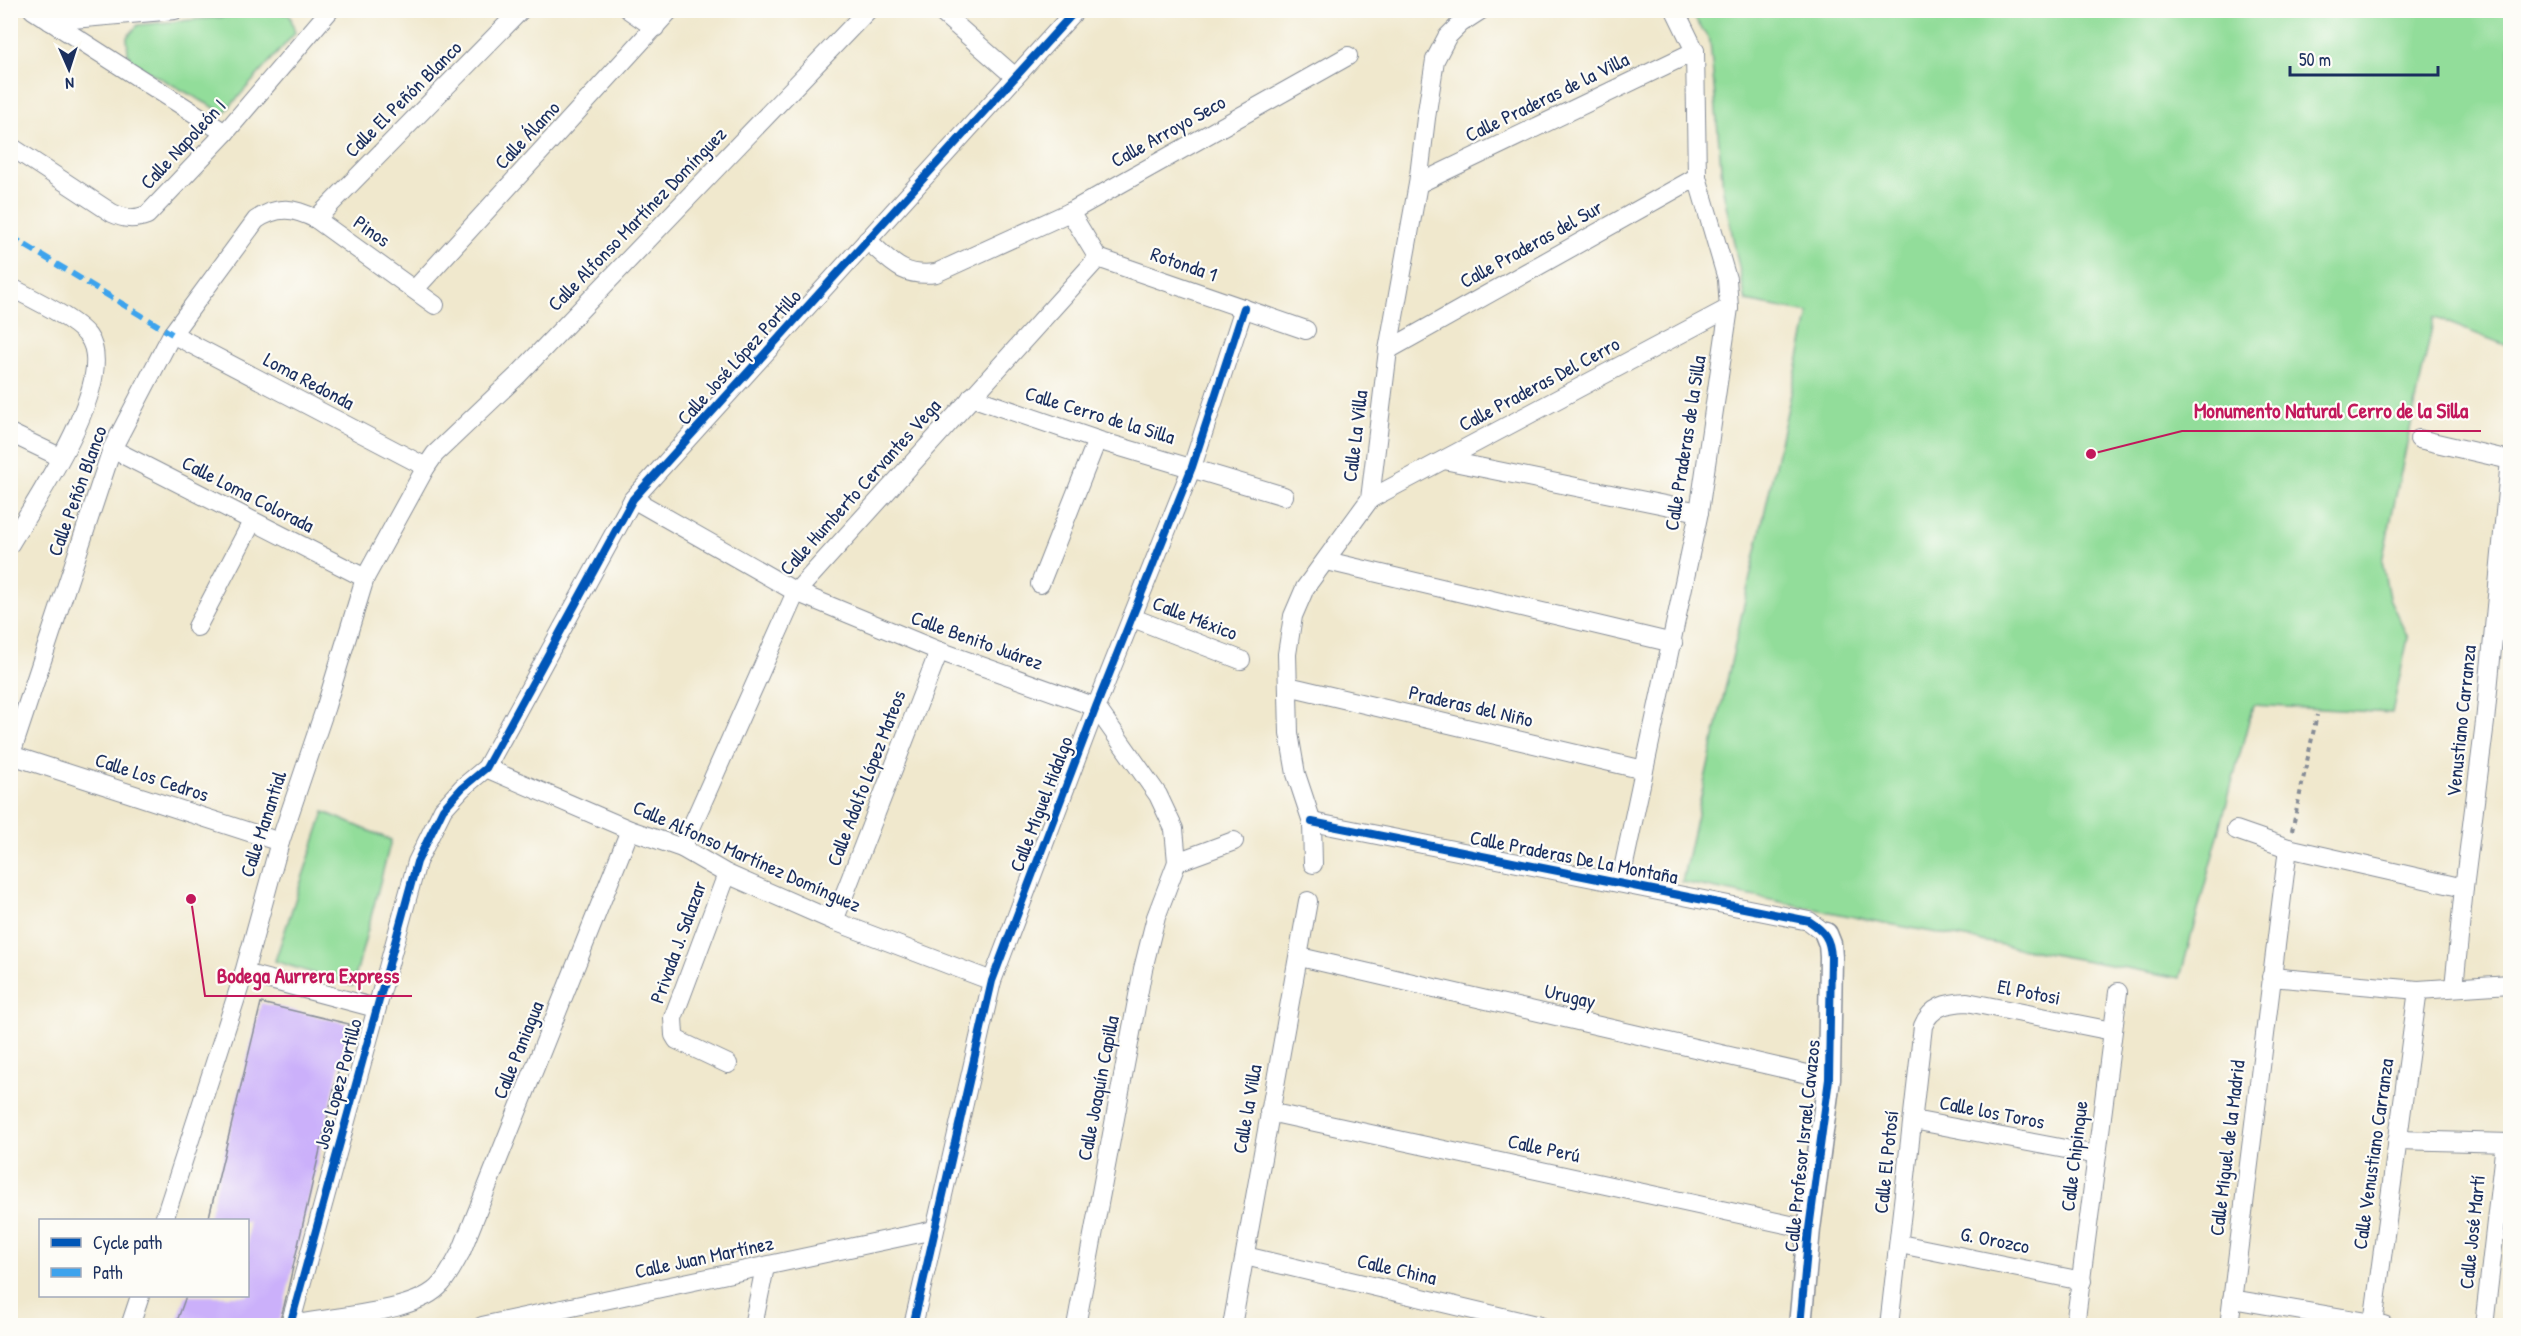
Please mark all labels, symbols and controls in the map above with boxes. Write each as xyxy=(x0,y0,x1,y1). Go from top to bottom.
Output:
street label: Calle El Peñón Blanco xyxy=(338,34,467,163)
north arrow xyxy=(39,39,99,99)
scale bar xyxy=(2290,39,2438,77)
street label: Calle Praderas de la Villa xyxy=(1460,45,1633,148)
text: 50 m xyxy=(2299,47,2331,72)
text: N xyxy=(64,73,75,95)
street label: Calle Arroyo Seco xyxy=(1106,88,1230,173)
street label: Calle Napoleón I xyxy=(134,92,232,195)
street label: Calle Álamo xyxy=(488,95,565,175)
street label: Calle Alfonso Martínez Domínguez xyxy=(541,120,732,317)
street label: Calle Praderas del Sur xyxy=(1455,193,1607,294)
street label: Pinos xyxy=(349,208,396,253)
street label: Rotonda 1 xyxy=(1147,240,1221,287)
street label: Calle José López Portillo xyxy=(670,283,807,430)
street label: Calle Praderas Del Cerro xyxy=(1454,330,1624,437)
street label: Loma Redonda xyxy=(259,345,359,416)
street label: Calle Praderas de la Silla xyxy=(1657,353,1712,532)
street label: Calle Cerro de la Silla xyxy=(1022,379,1178,450)
street label: Calle La Villa xyxy=(1335,388,1374,483)
street label: Calle Humberto Cervantes Vega xyxy=(773,392,946,581)
callout: Monumento Natural Cerro de la Silla xyxy=(2182,392,2481,431)
text: Monumento Natural Cerro de la Silla xyxy=(2194,396,2469,425)
street label: Calle Peñón Blanco xyxy=(41,422,113,560)
street label: Calle Loma Colorada xyxy=(177,449,319,539)
street label: Calle México xyxy=(1149,589,1242,646)
street label: Calle Benito Juárez xyxy=(907,603,1047,676)
street label: Venustiano Carranza xyxy=(2439,644,2482,798)
street label: Praderas del Niño xyxy=(1406,678,1536,733)
street label: Calle Adolfo López Mateos xyxy=(820,686,912,870)
street label: Calle Miguel Hidalgo xyxy=(1002,732,1079,875)
street label: Calle Los Cedros xyxy=(92,745,213,808)
street label: Calle Manantial xyxy=(233,767,293,880)
street label: Calle Alfonso Martínez Domínguez xyxy=(629,793,866,918)
street label: Calle Praderas De La Montaña xyxy=(1468,823,1681,890)
street label: Privada J. Salazar xyxy=(643,877,712,1007)
callout: Bodega Aurrera Express xyxy=(205,957,412,996)
text: Bodega Aurrera Express xyxy=(217,961,399,991)
street label: El Potosi xyxy=(1995,972,2063,1011)
street label: Urugay xyxy=(1542,977,1598,1015)
street label: Calle Paniagua xyxy=(486,997,550,1103)
street label: Calle Joaquín Capilla xyxy=(1070,1013,1125,1163)
street label: Jose Lopez Portillo xyxy=(307,1016,368,1152)
street label: Calle Profesor Israel Cavazos xyxy=(1777,1038,1826,1253)
street label: Calle Venustiano Carranza xyxy=(2346,1057,2399,1251)
street label: Calle Miguel de la Madrid xyxy=(2202,1058,2251,1237)
street label: Calle la Villa xyxy=(1225,1062,1268,1156)
street label: Calle los Toros xyxy=(1937,1088,2047,1135)
street label: Calle Chipinque xyxy=(2053,1099,2094,1213)
street label: Calle El Potosí xyxy=(1867,1109,1904,1215)
street label: Calle Perú xyxy=(1505,1127,1583,1168)
street label: Calle José Martí xyxy=(2452,1174,2491,1290)
legend xyxy=(39,1219,249,1297)
street label: G. Orozco xyxy=(1958,1220,2032,1259)
street label: Calle Juan Martínez xyxy=(632,1229,776,1284)
text: Cycle path xyxy=(93,1230,163,1255)
street label: Calle China xyxy=(1355,1246,1440,1291)
text: Path xyxy=(93,1260,123,1285)

